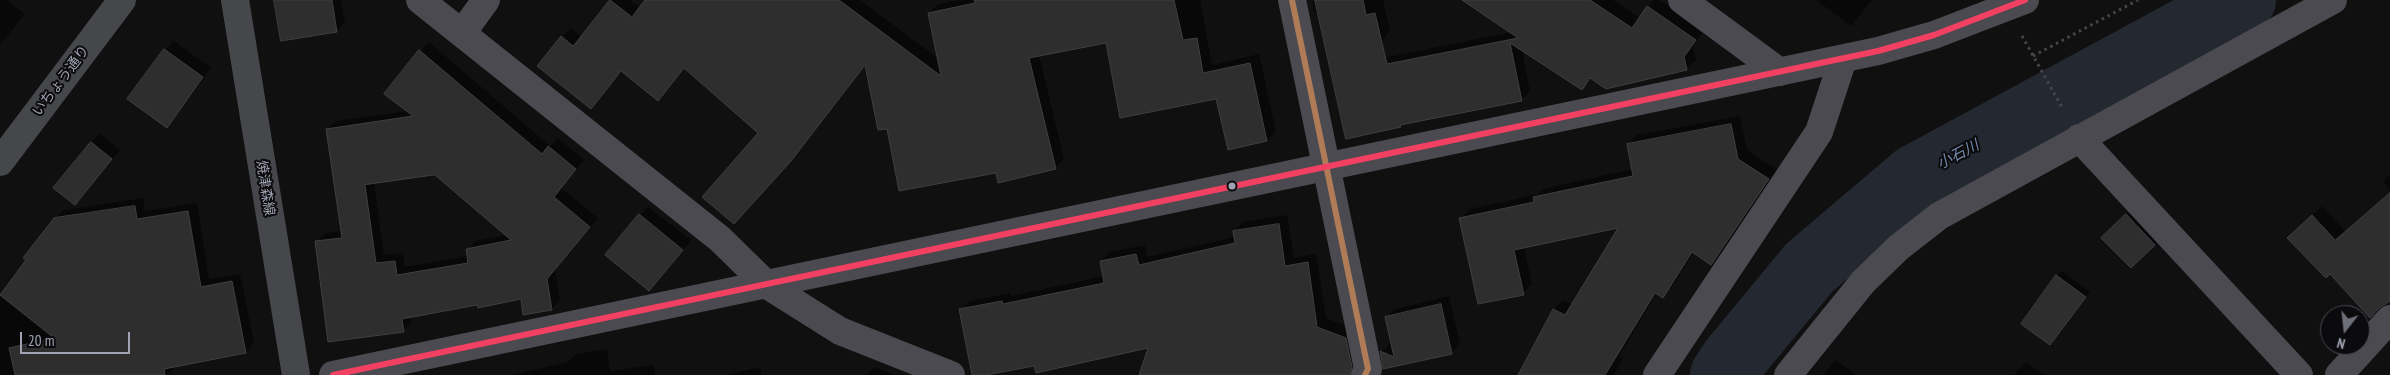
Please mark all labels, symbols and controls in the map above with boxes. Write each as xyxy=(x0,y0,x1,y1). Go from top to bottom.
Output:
street label: いちょう通り xyxy=(29,42,93,120)
water label: 小石川 xyxy=(1934,136,1982,174)
street label: 焼津森線 xyxy=(252,159,278,217)
unlabelled marker xyxy=(1227,181,1237,191)
north arrow xyxy=(2320,305,2370,355)
scale bar xyxy=(22,322,132,354)
text: 20 m xyxy=(28,331,54,350)
text: N xyxy=(2335,334,2347,353)

